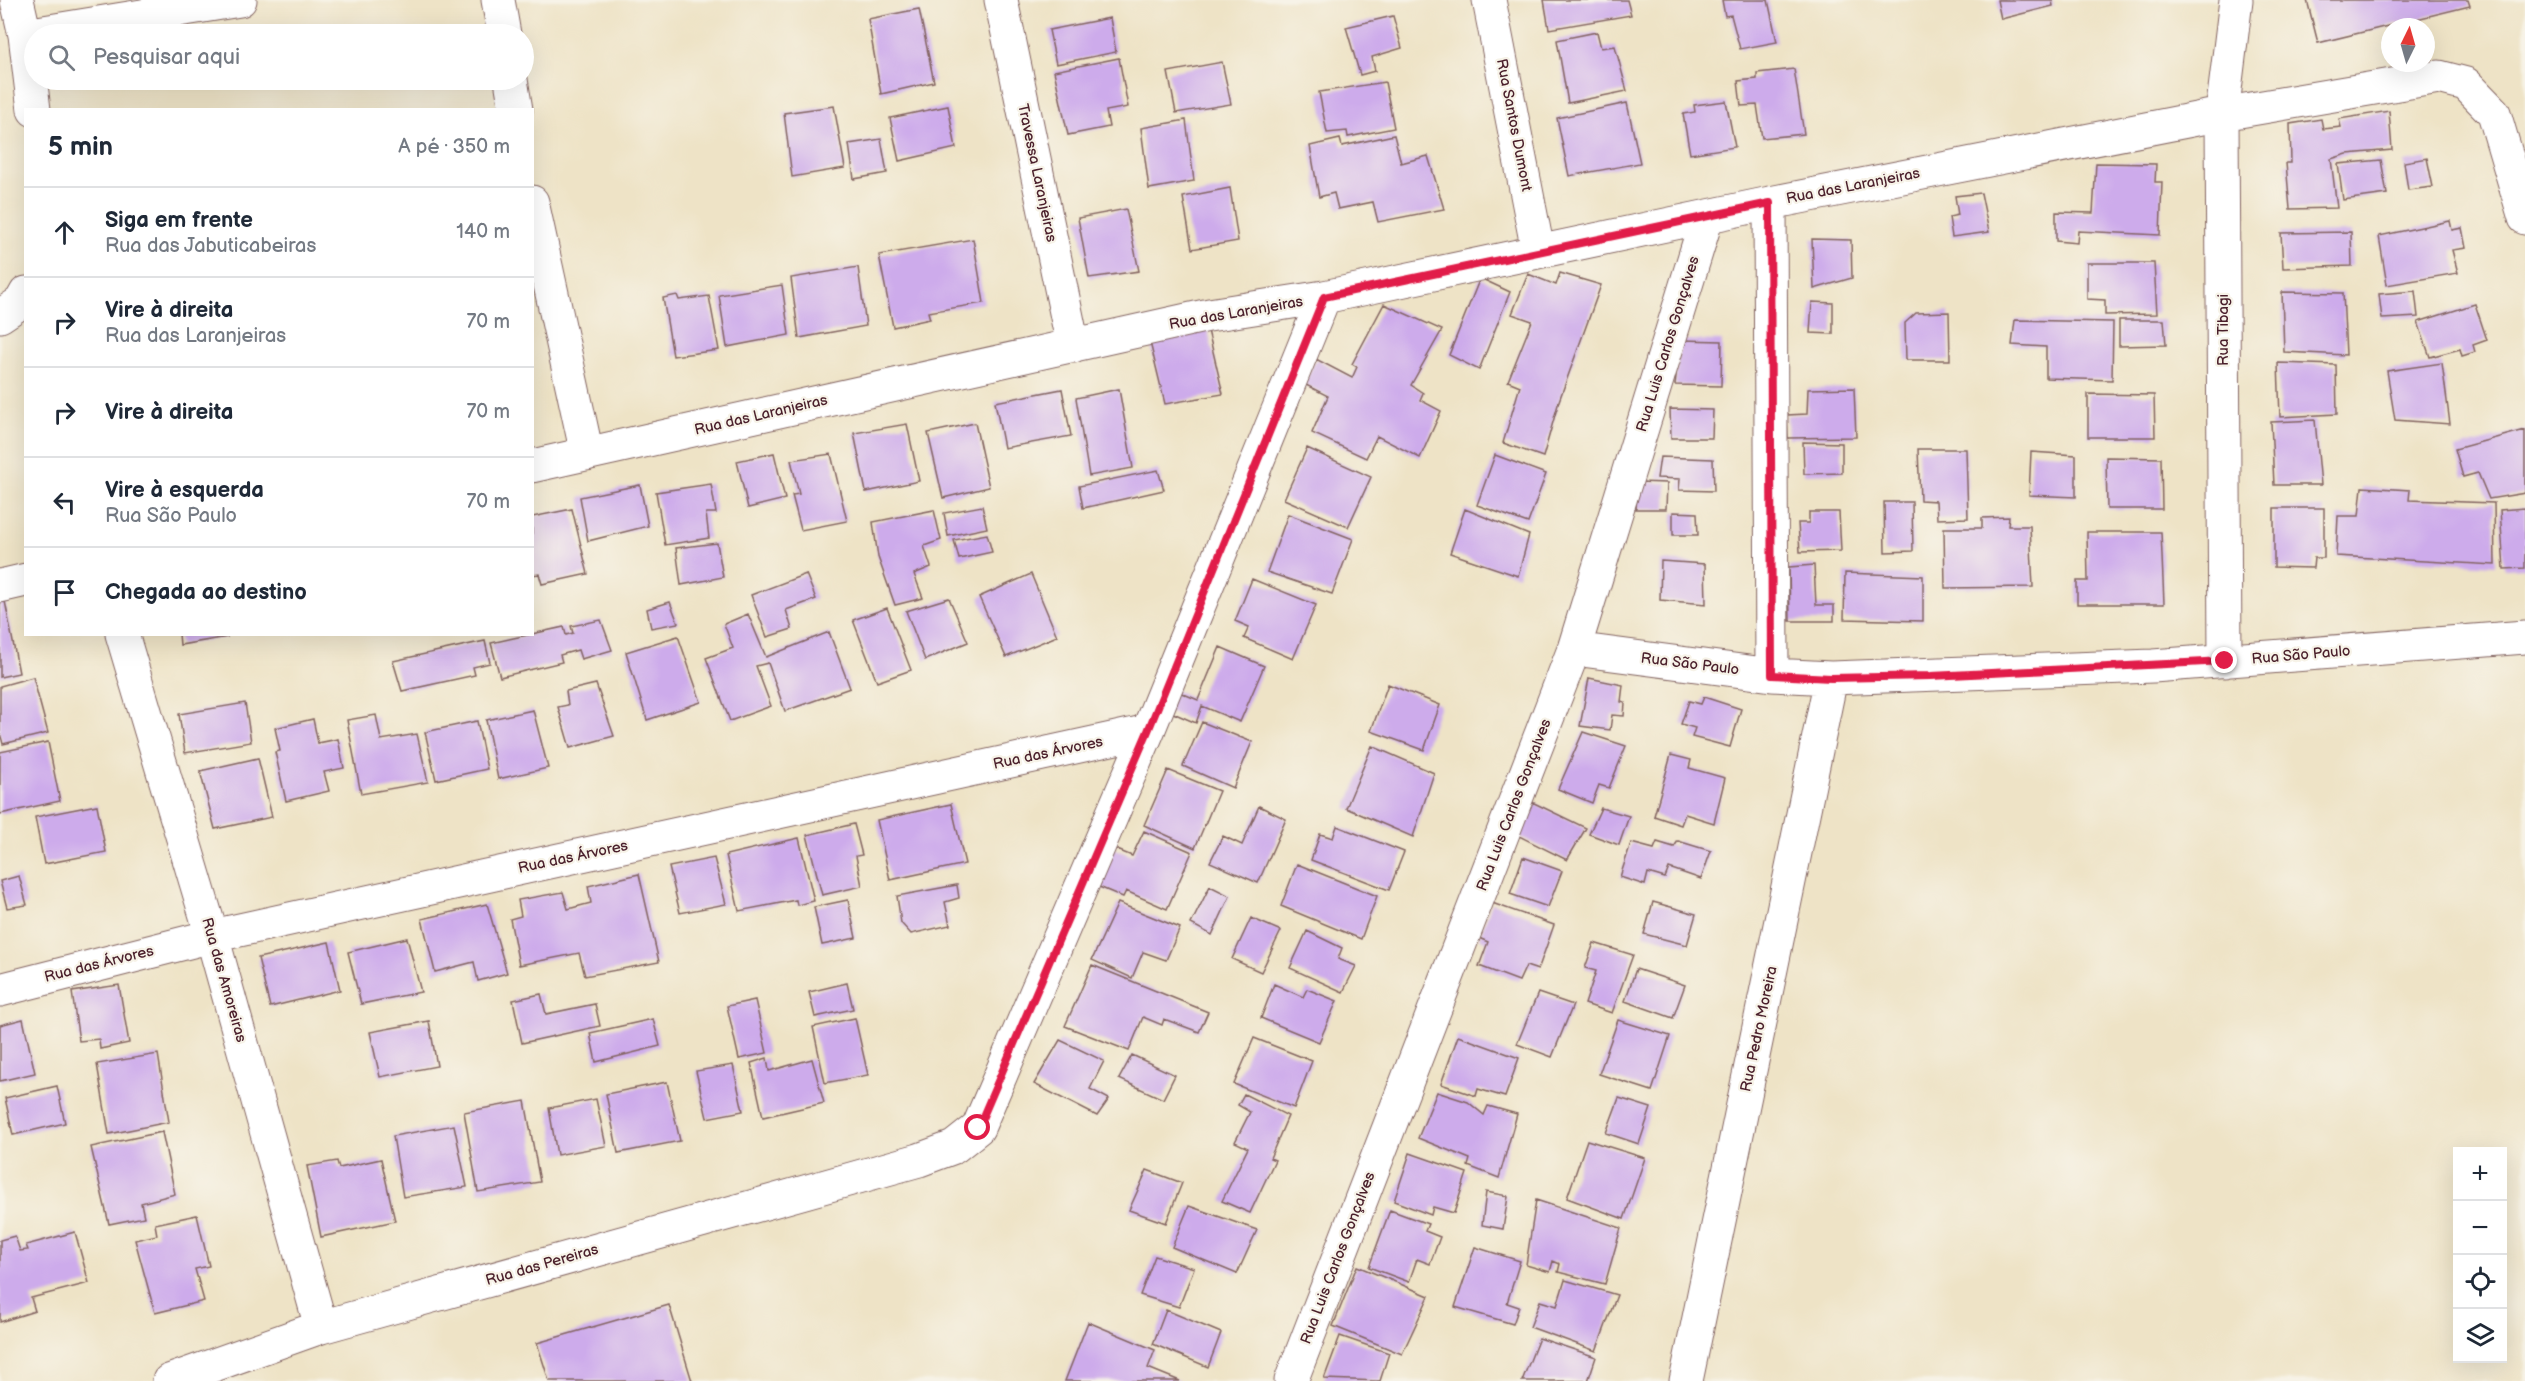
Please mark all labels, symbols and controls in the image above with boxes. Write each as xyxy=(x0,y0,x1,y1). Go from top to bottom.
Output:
north arrow xyxy=(2381,18,2435,72)
search box xyxy=(24,24,534,90)
icon: search xyxy=(45,41,78,74)
text: Pesquisar aqui xyxy=(93,44,240,71)
street label: Rua Santos Dumont xyxy=(1492,57,1536,193)
street label: Travessa Laranjeiras xyxy=(1013,102,1061,244)
text: 5 min xyxy=(48,132,113,163)
text: A pé · 350 m xyxy=(398,135,510,159)
street label: Rua das Laranjeiras xyxy=(1785,164,1922,208)
text: Siga em frente xyxy=(105,207,253,234)
icon: ahead xyxy=(48,216,81,249)
text: 140 m xyxy=(456,220,510,244)
text: Rua das Jabuticabeiras xyxy=(105,234,316,258)
street label: Rua Luis Carlos Gonçalves xyxy=(1632,253,1704,434)
street label: Rua das Laranjeiras xyxy=(1167,292,1305,334)
street label: Rua Tibagi xyxy=(2214,294,2233,366)
text: Vire à direita xyxy=(105,297,233,324)
icon: right xyxy=(48,306,81,339)
text: 70 m xyxy=(466,310,510,334)
text: Rua das Laranjeiras xyxy=(105,324,286,348)
street label: Rua das Laranjeiras xyxy=(693,390,830,440)
icon: right xyxy=(48,396,81,429)
text: Vire à direita xyxy=(105,399,233,426)
text: 70 m xyxy=(466,400,510,424)
text: Vire à esquerda xyxy=(105,477,264,504)
icon: left xyxy=(48,486,81,519)
text: 70 m xyxy=(466,490,510,514)
text: Rua São Paulo xyxy=(105,504,237,528)
icon: arrive xyxy=(48,576,81,609)
text: Chegada ao destino xyxy=(105,579,307,606)
street label: Rua São Paulo xyxy=(2251,641,2351,669)
route end xyxy=(2211,647,2237,673)
street label: Rua São Paulo xyxy=(1640,649,1740,679)
street label: Rua Luis Carlos Gonçalves xyxy=(1472,716,1556,894)
street label: Rua das Árvores xyxy=(991,732,1105,774)
street label: Rua das Árvores xyxy=(516,836,630,878)
street label: Rua das Amoreiras xyxy=(197,915,251,1045)
street label: Rua das Árvores xyxy=(42,941,156,987)
street label: Rua Pedro Moreira xyxy=(1736,964,1782,1094)
route start xyxy=(964,1114,990,1140)
map controls xyxy=(2453,1147,2507,1363)
button: + xyxy=(2453,1147,2507,1201)
street label: Rua Luis Carlos Gonçalves xyxy=(1296,1169,1380,1347)
button: − xyxy=(2453,1201,2507,1255)
street label: Rua das Pereiras xyxy=(483,1240,601,1290)
button: locate xyxy=(2453,1255,2507,1309)
button: layers xyxy=(2453,1309,2507,1363)

